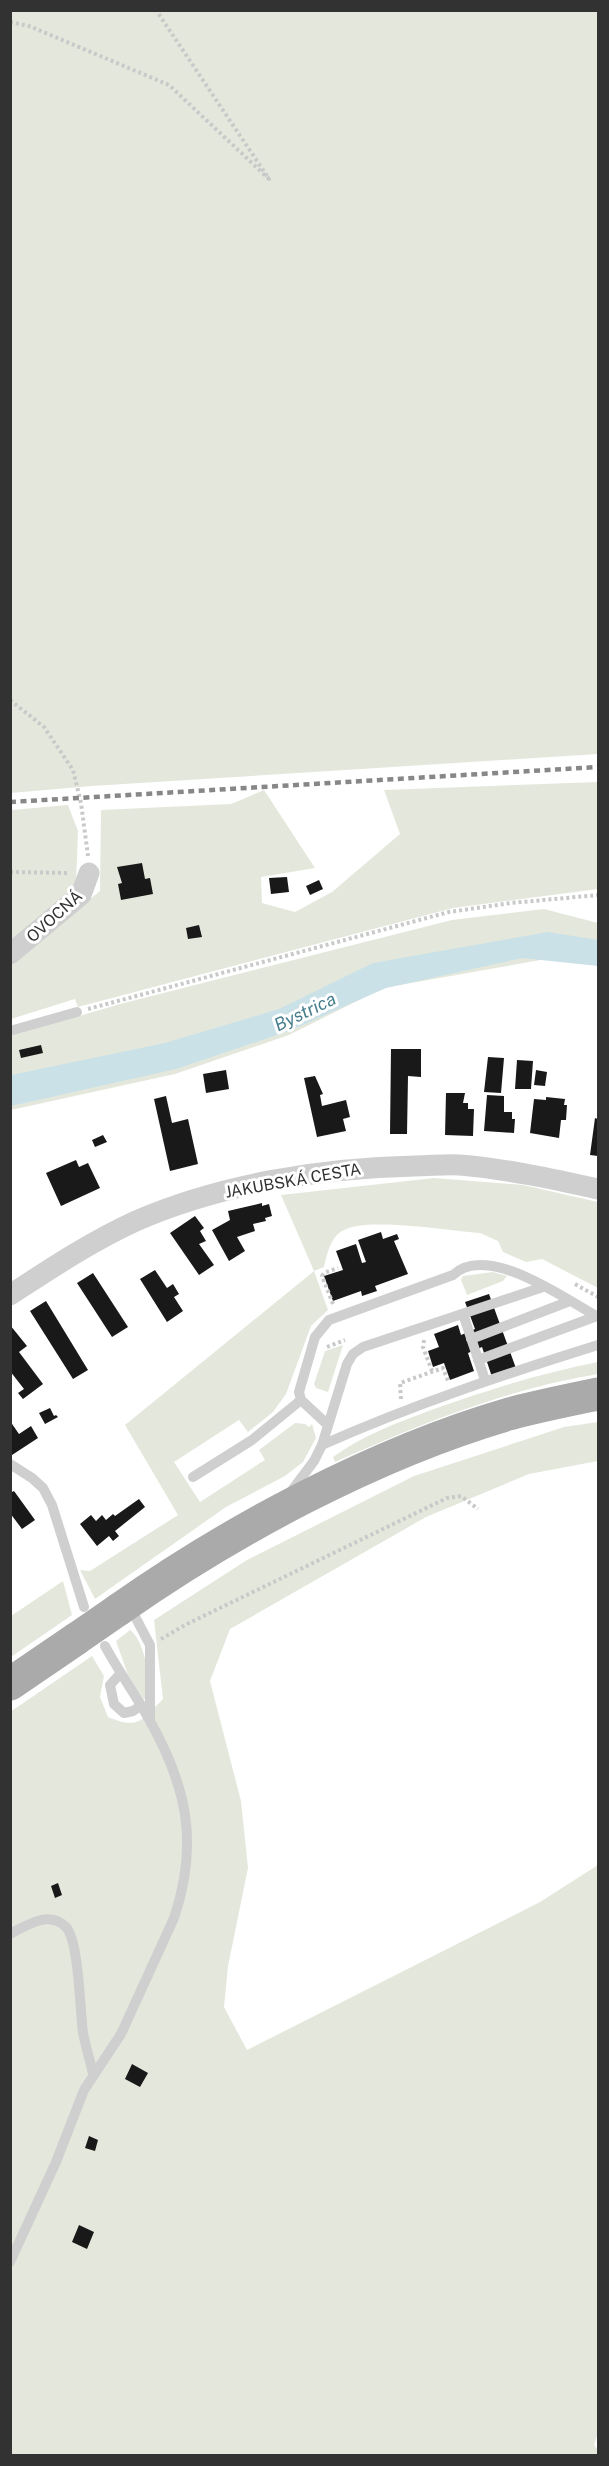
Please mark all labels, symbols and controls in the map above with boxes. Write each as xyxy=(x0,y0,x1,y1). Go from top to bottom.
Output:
street label: OVOCNÁ xyxy=(22,886,86,946)
water label: Bystrica xyxy=(271,988,339,1035)
street label: JAKUBSKÁ CESTA xyxy=(224,1158,362,1202)

